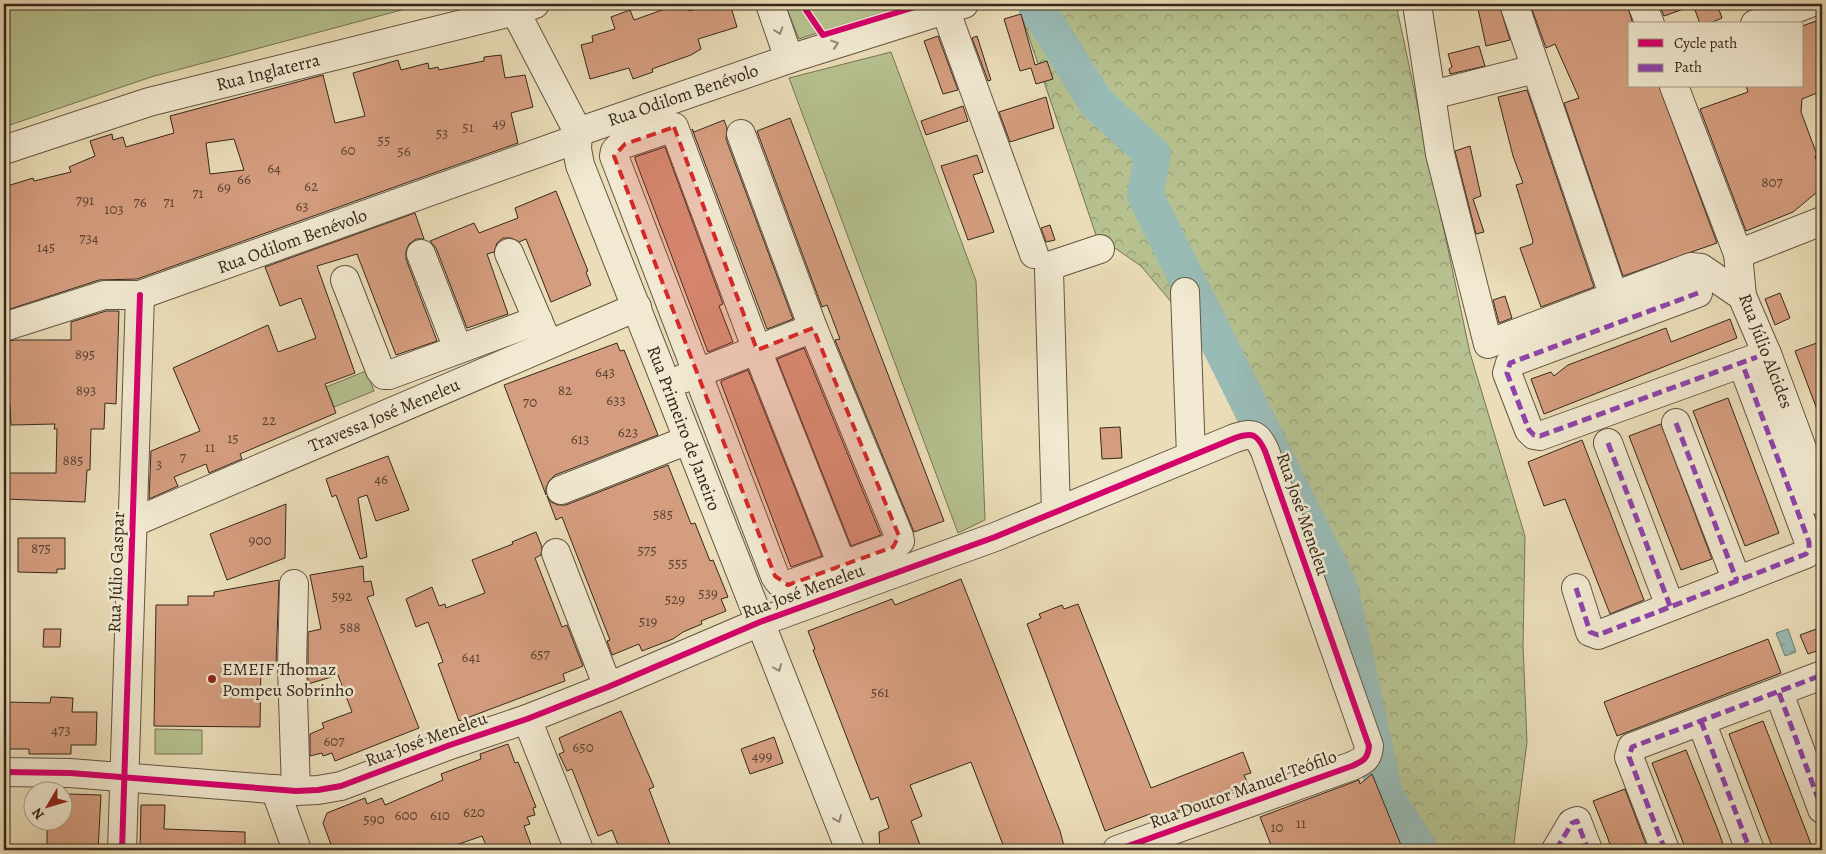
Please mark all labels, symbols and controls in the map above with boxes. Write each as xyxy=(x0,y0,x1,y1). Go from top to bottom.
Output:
legend xyxy=(1628,22,1804,88)
one-way arrow xyxy=(773,27,783,35)
text: Cycle path xyxy=(1674,33,1737,53)
one-way arrow xyxy=(831,40,839,50)
street label: Rua Inglaterra xyxy=(214,47,323,96)
text: Path xyxy=(1674,57,1702,77)
street label: Rua Odilom Benévolo xyxy=(604,58,762,132)
house number: 49 xyxy=(492,113,506,133)
house number: 51 xyxy=(462,117,474,137)
house number: 53 xyxy=(436,123,448,143)
house number: 55 xyxy=(378,130,390,150)
house number: 60 xyxy=(341,140,355,160)
house number: 56 xyxy=(397,141,411,161)
house number: 64 xyxy=(267,158,281,178)
house number: 66 xyxy=(237,169,251,189)
house number: 807 xyxy=(1761,172,1783,192)
house number: 62 xyxy=(304,176,318,196)
house number: 69 xyxy=(217,177,231,197)
house number: 71 xyxy=(192,183,204,203)
house number: 791 xyxy=(76,190,94,210)
house number: 76 xyxy=(133,192,147,212)
house number: 71 xyxy=(163,192,175,212)
house number: 63 xyxy=(295,196,309,216)
house number: 103 xyxy=(104,199,124,219)
street label: Rua Odilom Benévolo xyxy=(214,203,370,279)
house number: 734 xyxy=(79,228,99,248)
house number: 145 xyxy=(37,237,55,257)
street label: Rua Júlio Alcides xyxy=(1733,290,1799,412)
street label: Rua Primeiro de Janeiro xyxy=(641,342,727,514)
house number: 895 xyxy=(75,344,95,364)
house number: 643 xyxy=(595,362,615,382)
street label: Travessa José Meneleu xyxy=(305,372,464,458)
house number: 893 xyxy=(76,380,96,400)
house number: 82 xyxy=(558,380,572,400)
house number: 633 xyxy=(606,390,626,410)
house number: 70 xyxy=(523,392,537,412)
house number: 22 xyxy=(262,410,276,430)
house number: 623 xyxy=(618,422,638,442)
house number: 15 xyxy=(227,428,239,448)
house number: 613 xyxy=(571,429,589,449)
house number: 11 xyxy=(205,437,215,457)
house number: 7 xyxy=(180,447,187,467)
street label: Rua José Meneleu xyxy=(1271,449,1335,579)
house number: 885 xyxy=(62,450,84,470)
house number: 3 xyxy=(156,454,162,474)
house number: 46 xyxy=(374,469,388,489)
house number: 585 xyxy=(653,504,673,524)
street label: Rua Júlio Gaspar xyxy=(102,511,130,633)
house number: 900 xyxy=(249,530,271,550)
house number: 875 xyxy=(31,538,51,558)
house number: 575 xyxy=(637,540,657,560)
house number: 555 xyxy=(668,553,688,573)
street label: Rua José Meneleu xyxy=(739,558,868,624)
house number: 539 xyxy=(698,583,718,603)
house number: 592 xyxy=(332,586,352,606)
house number: 529 xyxy=(665,589,685,609)
house number: 519 xyxy=(639,611,657,631)
house number: 588 xyxy=(339,617,361,637)
house number: 657 xyxy=(530,644,551,664)
house number: 641 xyxy=(462,647,480,667)
place label: EMEIF Thomaz Pompeu Sobrinho xyxy=(222,657,354,702)
one-way arrow xyxy=(772,663,782,671)
marker: EMEIF Thomaz Pompeu Sobrinho xyxy=(206,673,218,685)
house number: 561 xyxy=(871,682,889,702)
street label: Rua José Meneleu xyxy=(362,706,491,772)
house number: 473 xyxy=(51,720,71,740)
house number: 607 xyxy=(323,731,345,751)
house number: 650 xyxy=(572,737,594,757)
street label: Rua Doutor Manuel Teófilo xyxy=(1146,744,1340,834)
house number: 499 xyxy=(752,746,772,766)
north arrow xyxy=(22,782,72,832)
house number: 620 xyxy=(463,802,485,822)
text: N xyxy=(28,804,49,824)
house number: 600 xyxy=(395,805,417,825)
house number: 610 xyxy=(430,805,450,825)
house number: 590 xyxy=(363,809,385,829)
house number: 11 xyxy=(1296,813,1306,833)
one-way arrow xyxy=(832,814,842,823)
house number: 10 xyxy=(1270,817,1284,837)

